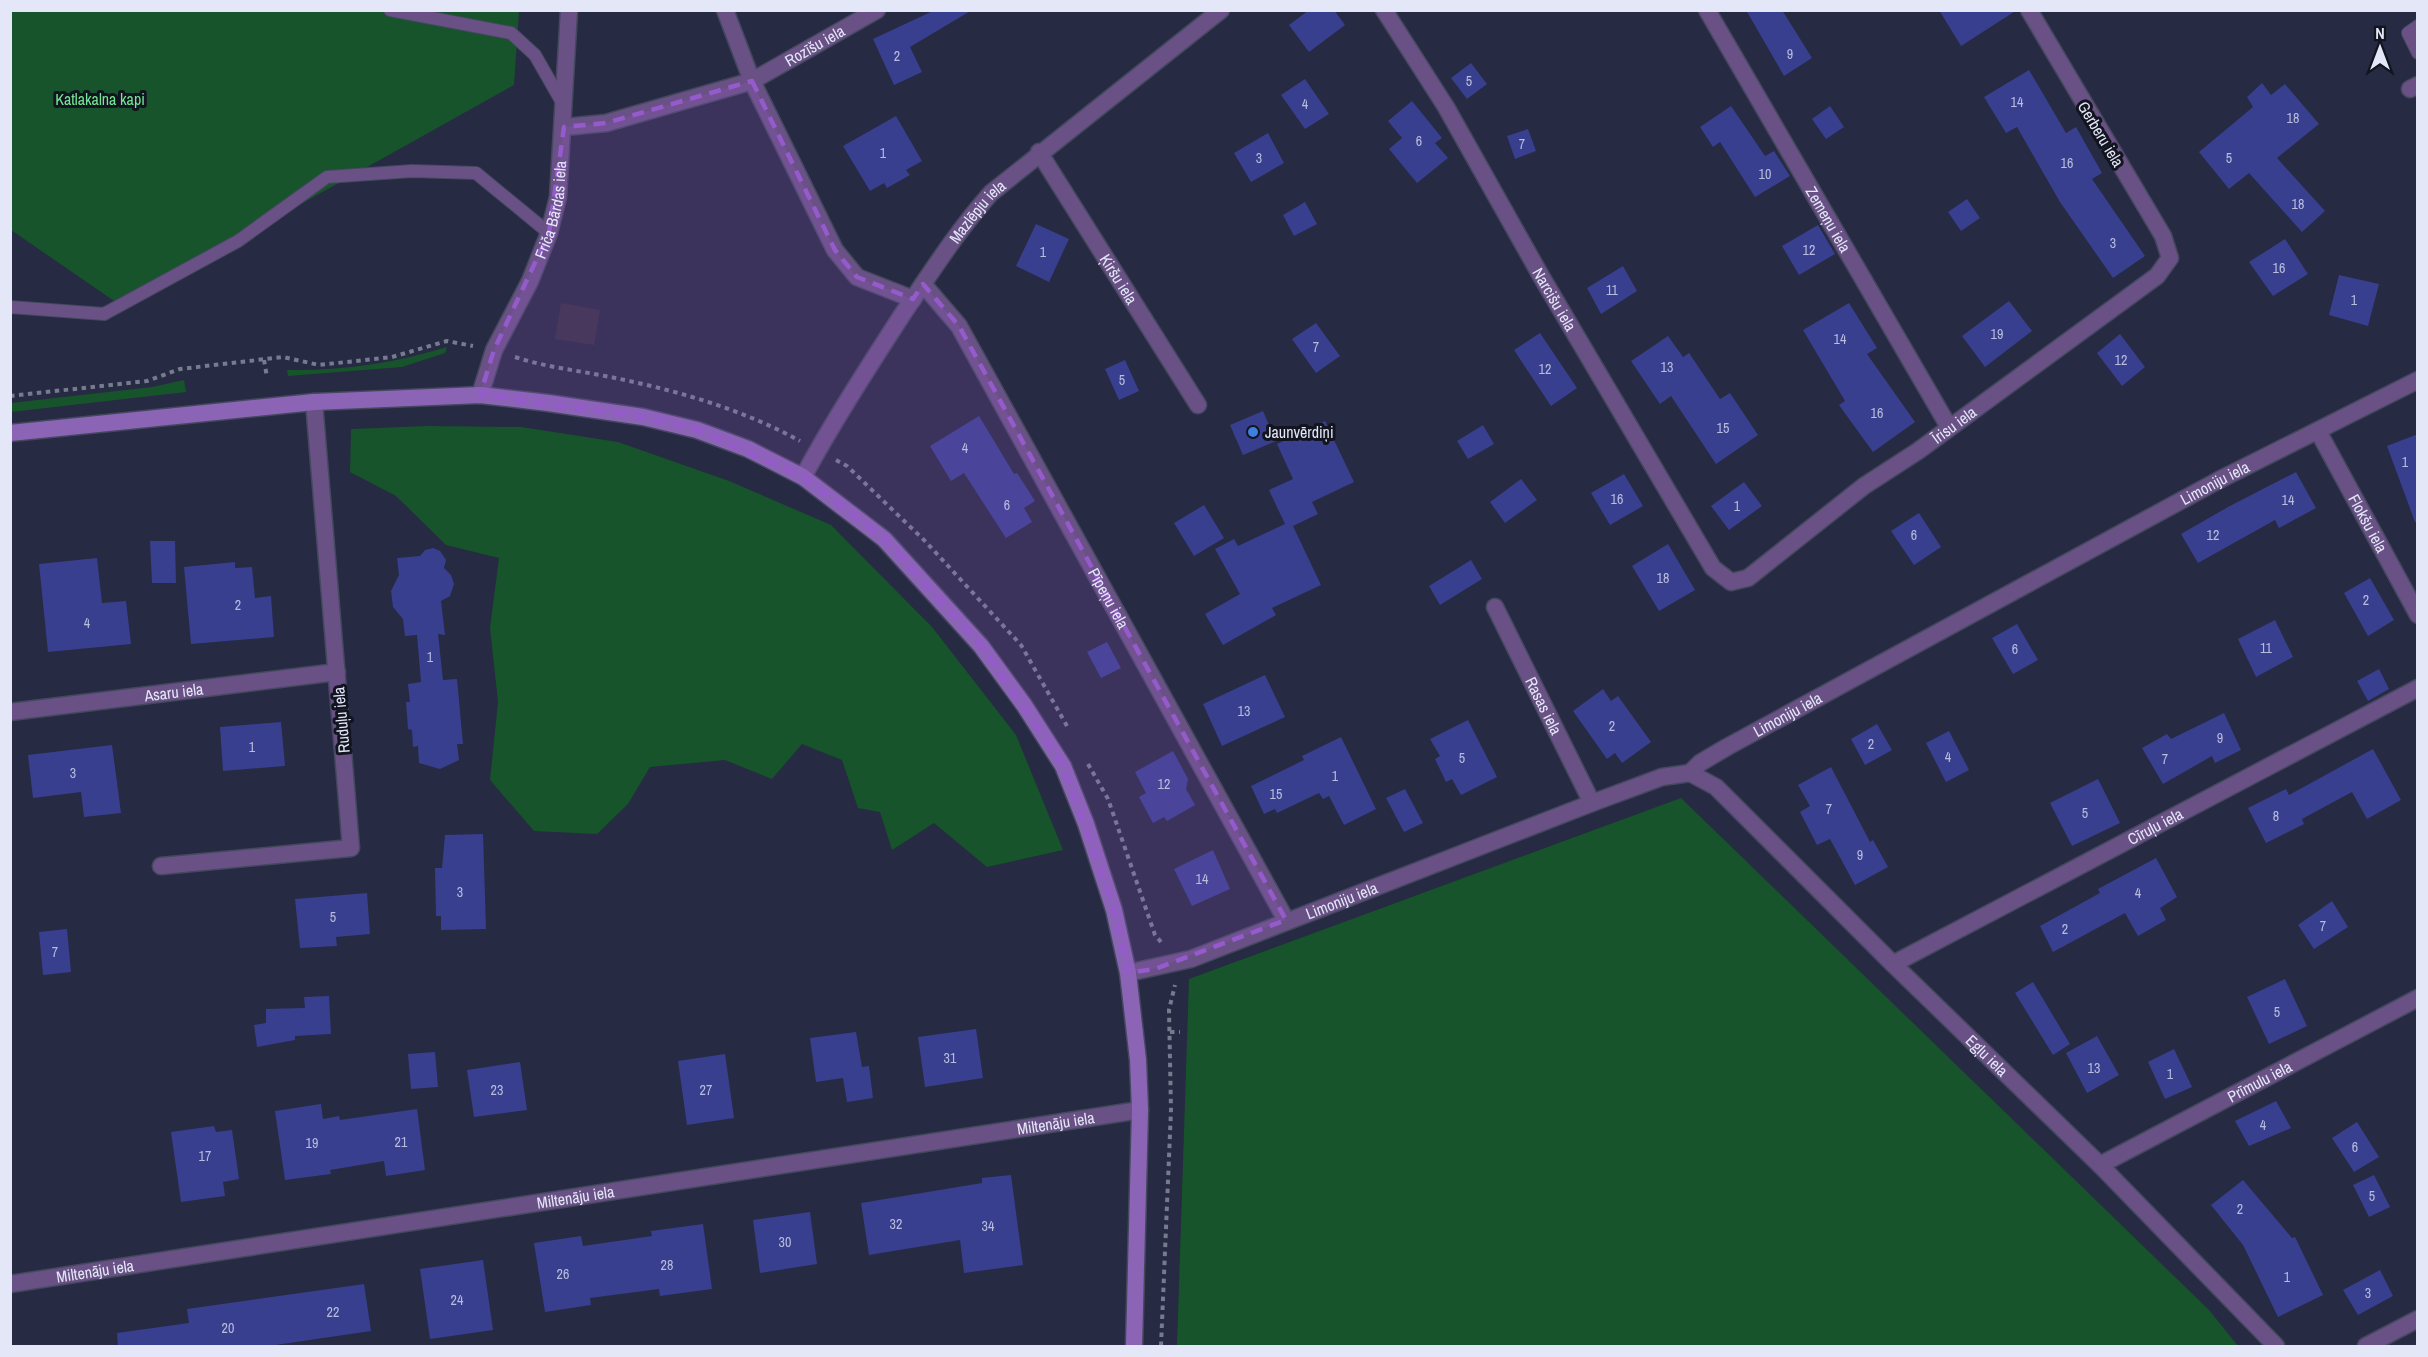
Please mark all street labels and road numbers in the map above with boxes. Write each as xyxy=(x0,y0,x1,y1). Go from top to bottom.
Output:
street label: Rozīšu iela xyxy=(781,19,849,71)
street label: Gerberu iela xyxy=(2073,97,2130,172)
street label: Friča Bārdas iela xyxy=(529,159,571,262)
street label: Mazlēpju iela xyxy=(944,174,1011,248)
street label: Zemeņu iela xyxy=(1801,182,1857,257)
street label: Ķiršu iela xyxy=(1095,250,1143,309)
street label: Narcišu iela xyxy=(1527,264,1582,336)
street label: Īrisu iela xyxy=(1926,401,1981,449)
street label: Limoniju iela xyxy=(2176,455,2254,510)
street label: Flokšu iela xyxy=(2343,490,2393,557)
street label: Pīpeņu iela xyxy=(1083,564,1135,633)
street label: Rasas iela xyxy=(1520,673,1568,739)
street label: Asaru iela xyxy=(142,677,205,707)
street label: Ruduļu iela xyxy=(327,685,355,754)
street label: Limoniju iela xyxy=(1749,686,1826,742)
street label: Cīruļu iela xyxy=(2123,802,2187,850)
street label: Limoniju iela xyxy=(1302,876,1381,924)
street label: Egļu iela xyxy=(1961,1030,2014,1082)
street label: Prīmulu iela xyxy=(2223,1055,2296,1107)
street label: Miltenāju iela xyxy=(1015,1106,1097,1140)
street label: Miltenāju iela xyxy=(535,1180,616,1214)
street label: Miltenāju iela xyxy=(55,1254,136,1288)

